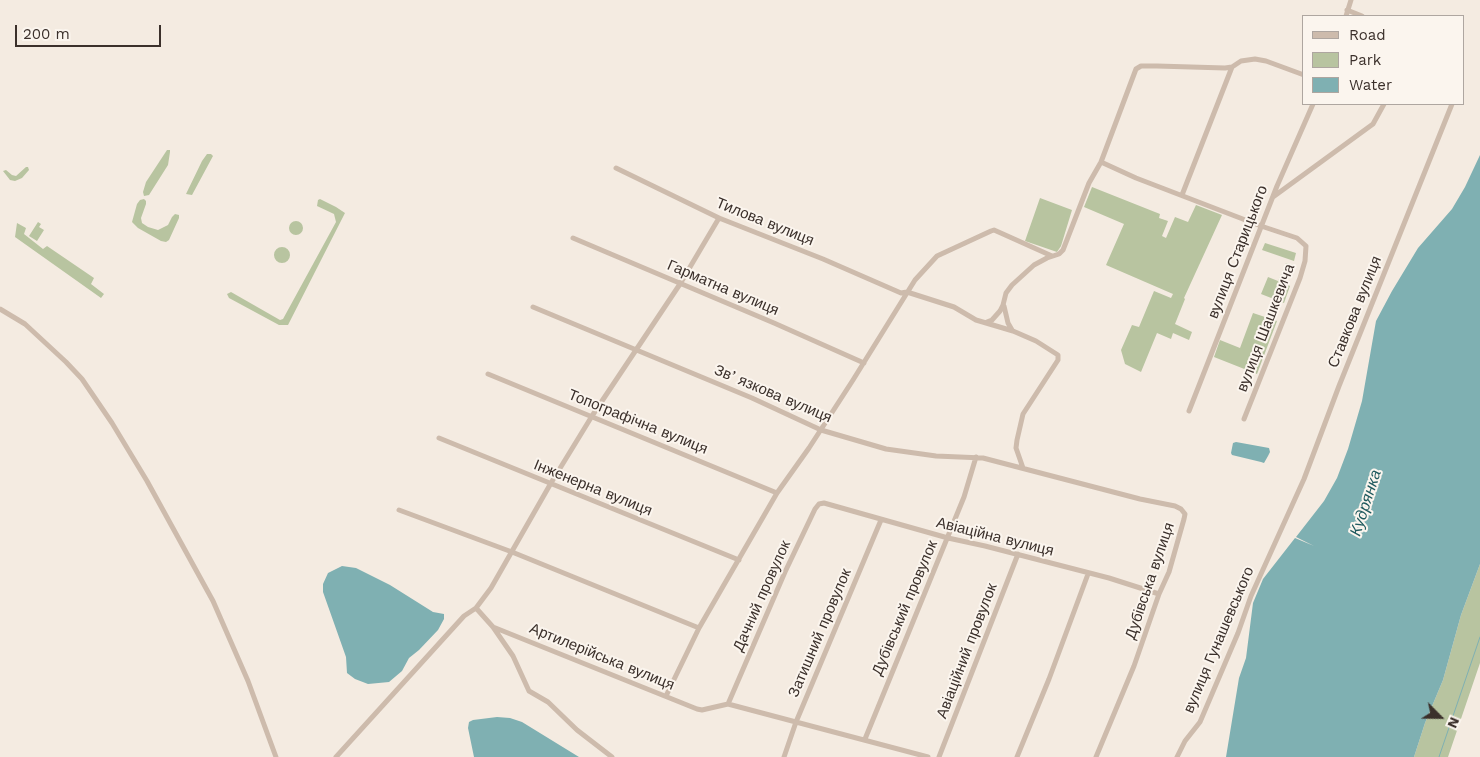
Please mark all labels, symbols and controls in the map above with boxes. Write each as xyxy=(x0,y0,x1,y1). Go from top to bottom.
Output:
scale bar xyxy=(18,15,164,47)
legend xyxy=(1302,15,1465,105)
text: 200 m xyxy=(23,25,70,43)
text: Road xyxy=(1349,26,1386,44)
text: Park xyxy=(1349,51,1381,69)
text: Water xyxy=(1349,76,1392,94)
street label: вулиця Старицького xyxy=(1204,183,1272,321)
street label: Тилова вулиця xyxy=(713,194,817,250)
street label: Ставкова вулиця xyxy=(1324,254,1386,370)
street label: Гарматна вулиця xyxy=(664,256,782,320)
street label: вулиця Шашкевича xyxy=(1233,262,1299,394)
street label: Звʼязкова вулиця xyxy=(711,361,835,427)
street label: Топографічна вулиця xyxy=(566,386,710,458)
street label: Інженерна вулиця xyxy=(531,456,655,520)
water label: Кудрянка xyxy=(1346,467,1386,539)
street label: Авіаційна вулиця xyxy=(934,514,1056,560)
street label: Дубівська вулиця xyxy=(1122,520,1178,642)
street label: Дачний провулок xyxy=(729,538,795,654)
street label: Дубівський провулок xyxy=(868,538,942,678)
street label: вулиця Гунашевського xyxy=(1180,564,1258,716)
street label: Затишний провулок xyxy=(785,566,855,700)
street label: Авіаційний провулок xyxy=(933,581,1001,721)
street label: Артилерійська вулиця xyxy=(527,620,677,694)
north arrow xyxy=(1415,692,1465,742)
text: N xyxy=(1444,715,1463,731)

